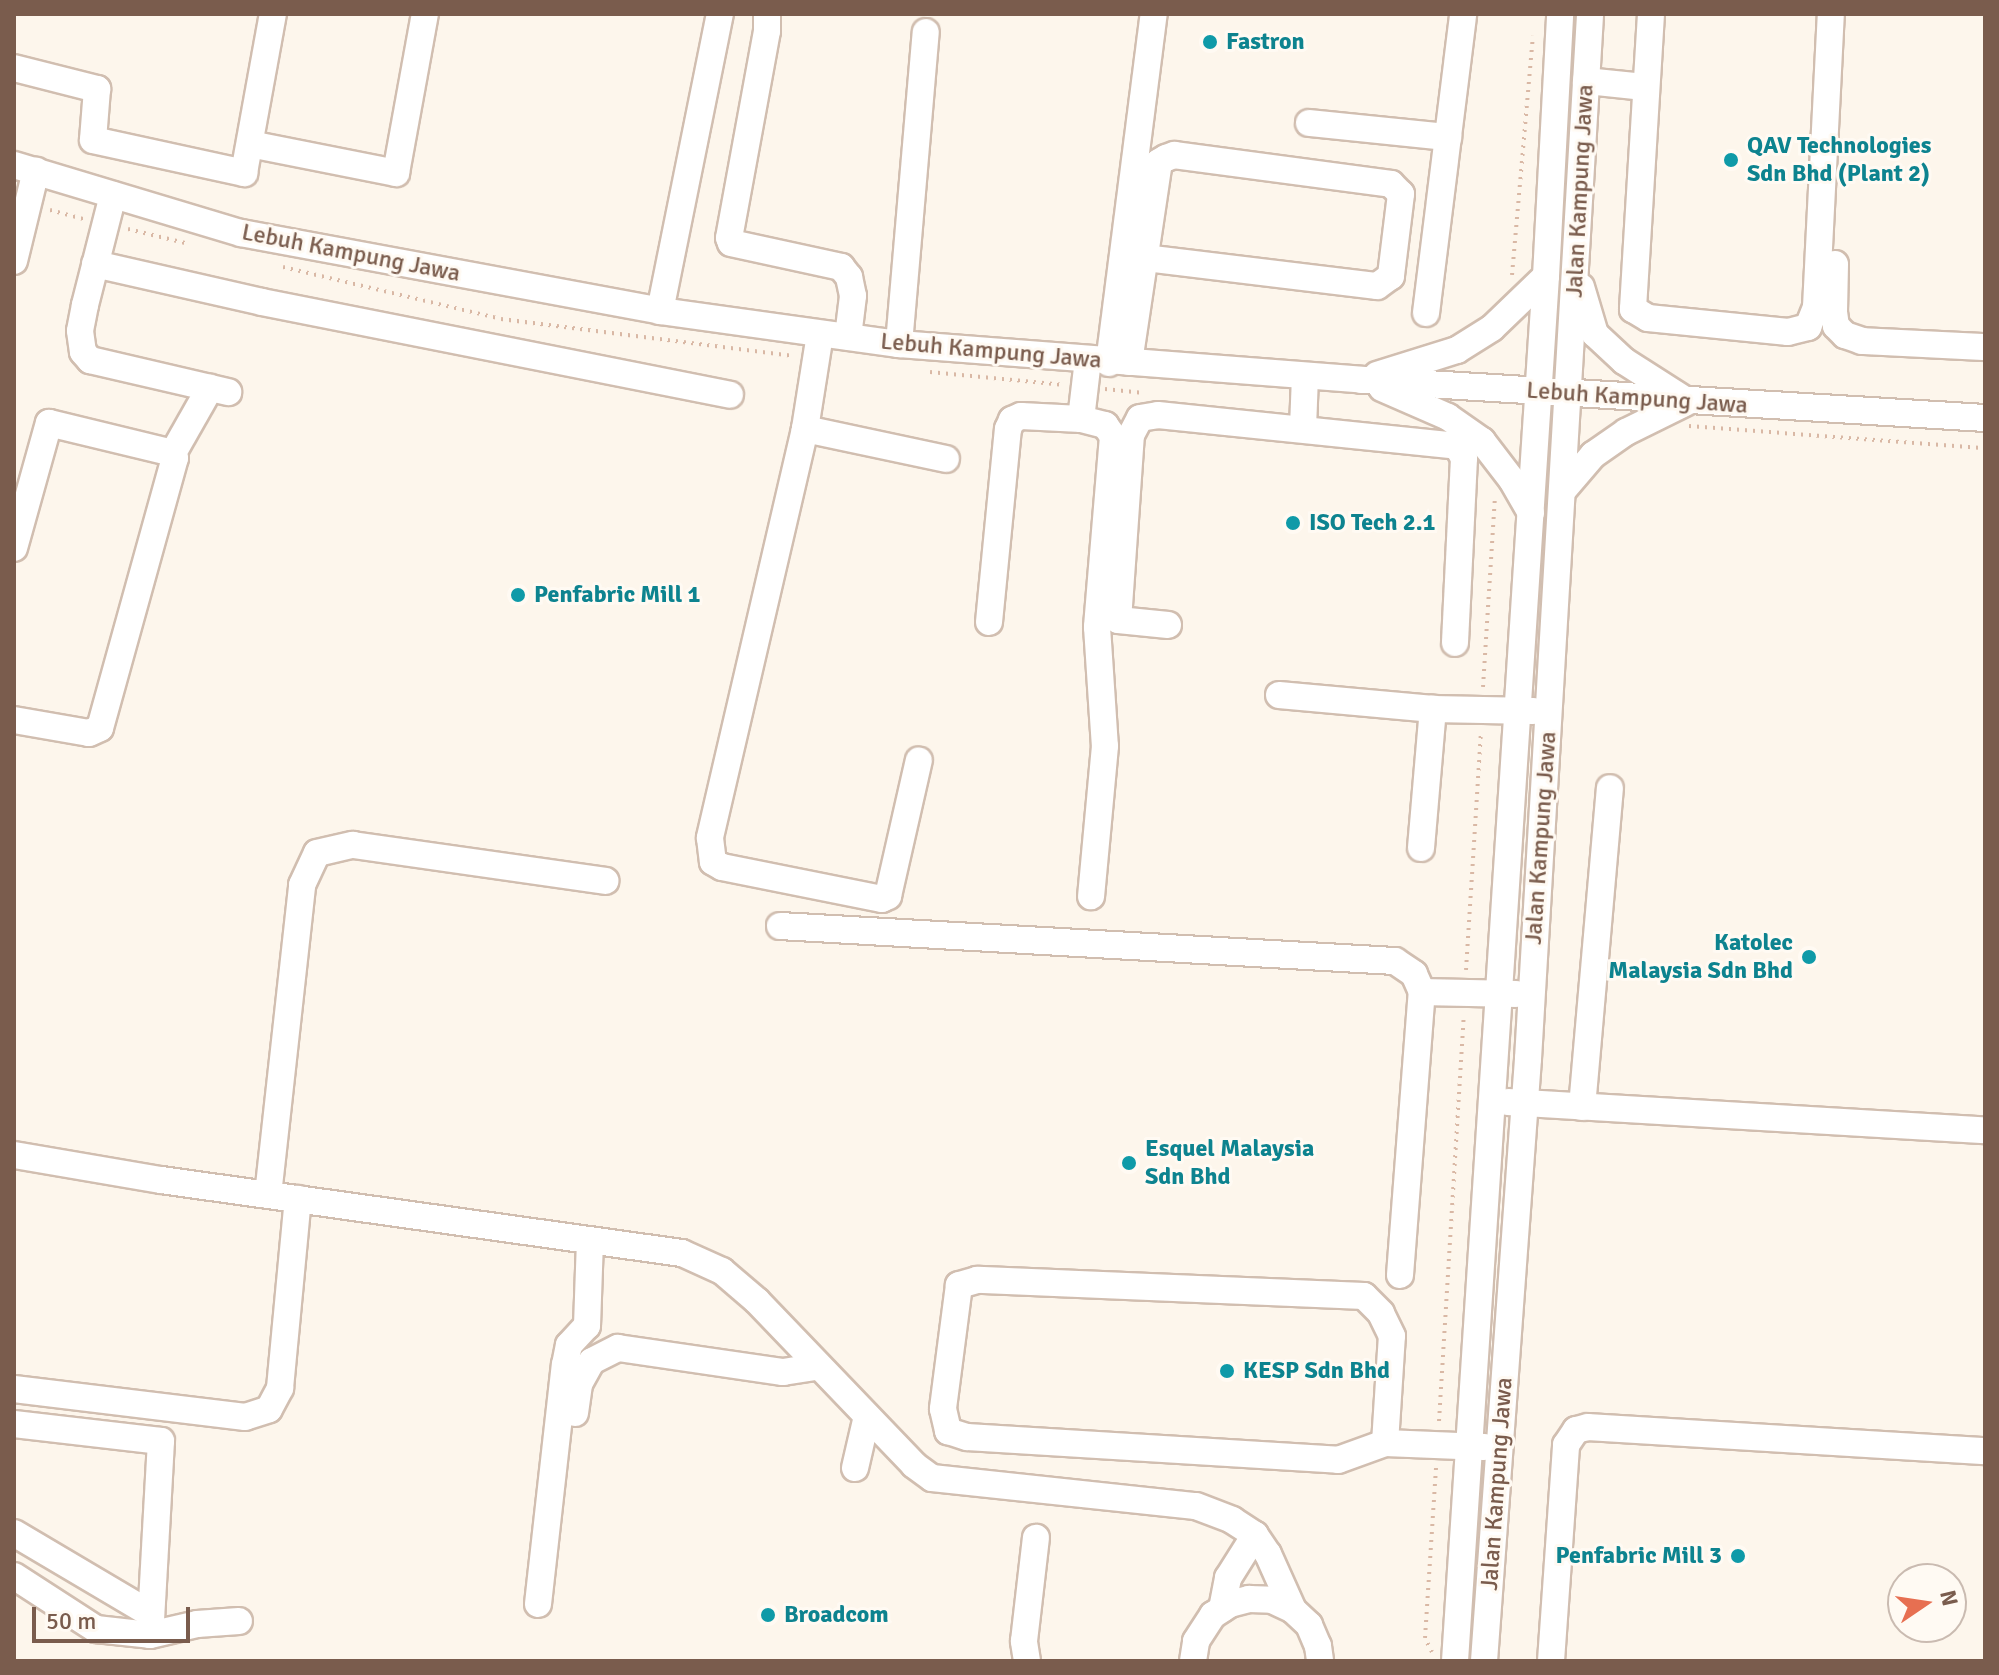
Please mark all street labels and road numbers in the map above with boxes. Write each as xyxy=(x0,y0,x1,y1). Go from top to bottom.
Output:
street label: Jalan Kampung Jawa xyxy=(1560,84,1600,298)
street label: Lebuh Kampung Jawa xyxy=(239,218,463,288)
street label: Lebuh Kampung Jawa xyxy=(879,327,1103,375)
street label: Lebuh Kampung Jawa xyxy=(1525,376,1749,420)
street label: Jalan Kampung Jawa xyxy=(1519,730,1563,946)
street label: Jalan Kampung Jawa xyxy=(1475,1376,1519,1592)

